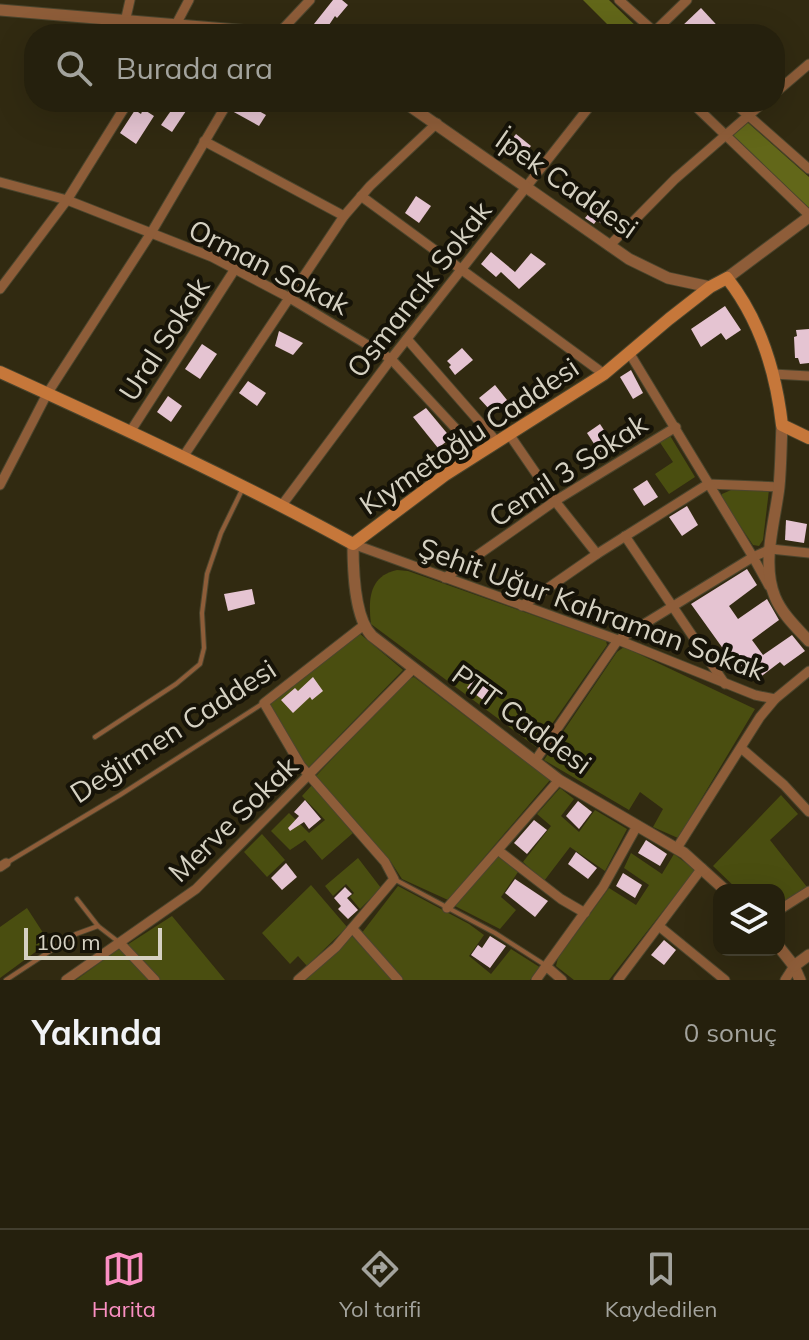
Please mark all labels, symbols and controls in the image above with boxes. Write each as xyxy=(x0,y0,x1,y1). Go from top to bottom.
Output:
search box xyxy=(24,24,785,112)
icon: search xyxy=(52,46,96,90)
text: Burada ara xyxy=(116,49,273,87)
street label: İpek Caddesi xyxy=(489,122,645,246)
street label: Osmancık Sokak xyxy=(339,193,499,384)
street label: Orman Sokak xyxy=(183,211,356,322)
street label: Ural Sokak xyxy=(111,270,217,407)
street label: Kıymetoğlu Caddesi xyxy=(353,349,585,522)
street label: Cemil 3 Sokak xyxy=(482,405,654,534)
street label: Şehit Uğur Kahraman Sokak xyxy=(414,530,770,688)
street label: Değirmen Caddesi xyxy=(63,651,282,810)
street label: PTT Caddesi xyxy=(446,656,599,781)
street label: Merve Sokak xyxy=(161,748,305,889)
map controls xyxy=(713,884,785,956)
button: layers xyxy=(713,884,785,956)
scale bar xyxy=(24,924,162,960)
text: 100 m xyxy=(36,928,101,956)
text: Yakında xyxy=(32,1011,162,1054)
text: 0 sonuç xyxy=(684,1016,777,1049)
tab: Harita xyxy=(92,1247,156,1323)
tab: Yol tarifi xyxy=(339,1247,421,1323)
tab: Kaydedilen xyxy=(605,1247,717,1323)

